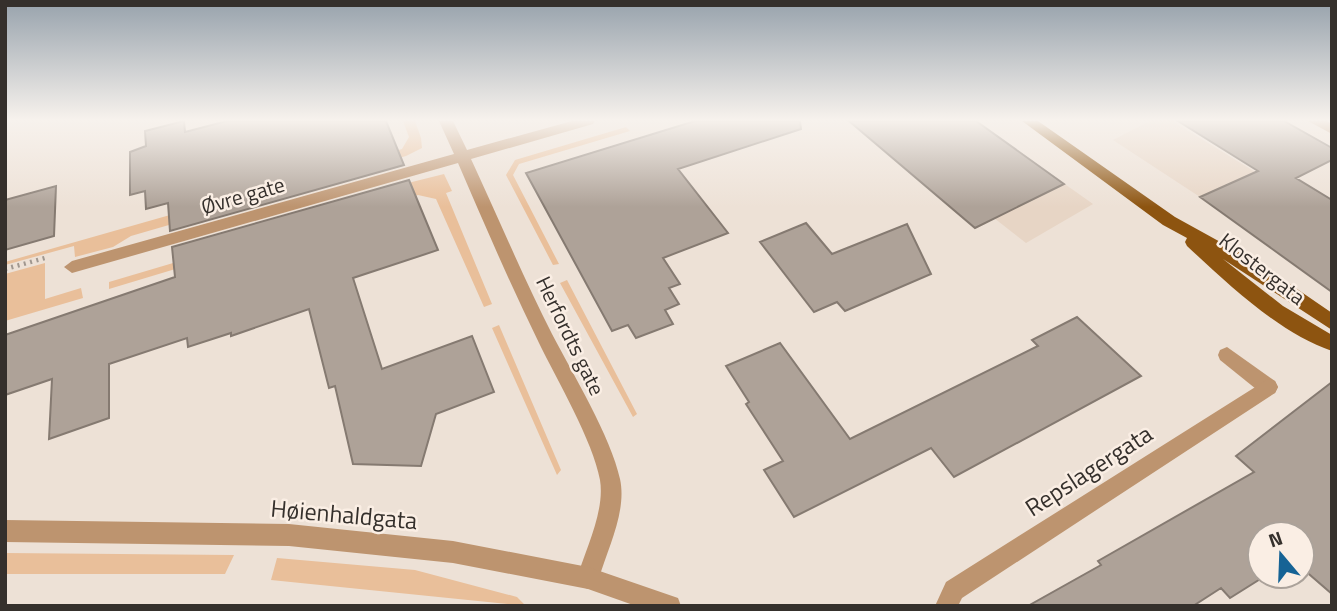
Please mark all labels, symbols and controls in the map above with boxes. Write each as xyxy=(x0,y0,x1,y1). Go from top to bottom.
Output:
street label: Øvre gate xyxy=(197,168,288,222)
street label: Klostergata xyxy=(1213,224,1313,312)
street label: Herfordts gate xyxy=(528,271,614,401)
street label: Repslagergata xyxy=(1018,415,1159,525)
street label: Høienhaldgata xyxy=(269,490,419,538)
north arrow xyxy=(1246,520,1316,590)
text: N xyxy=(1264,523,1286,554)

